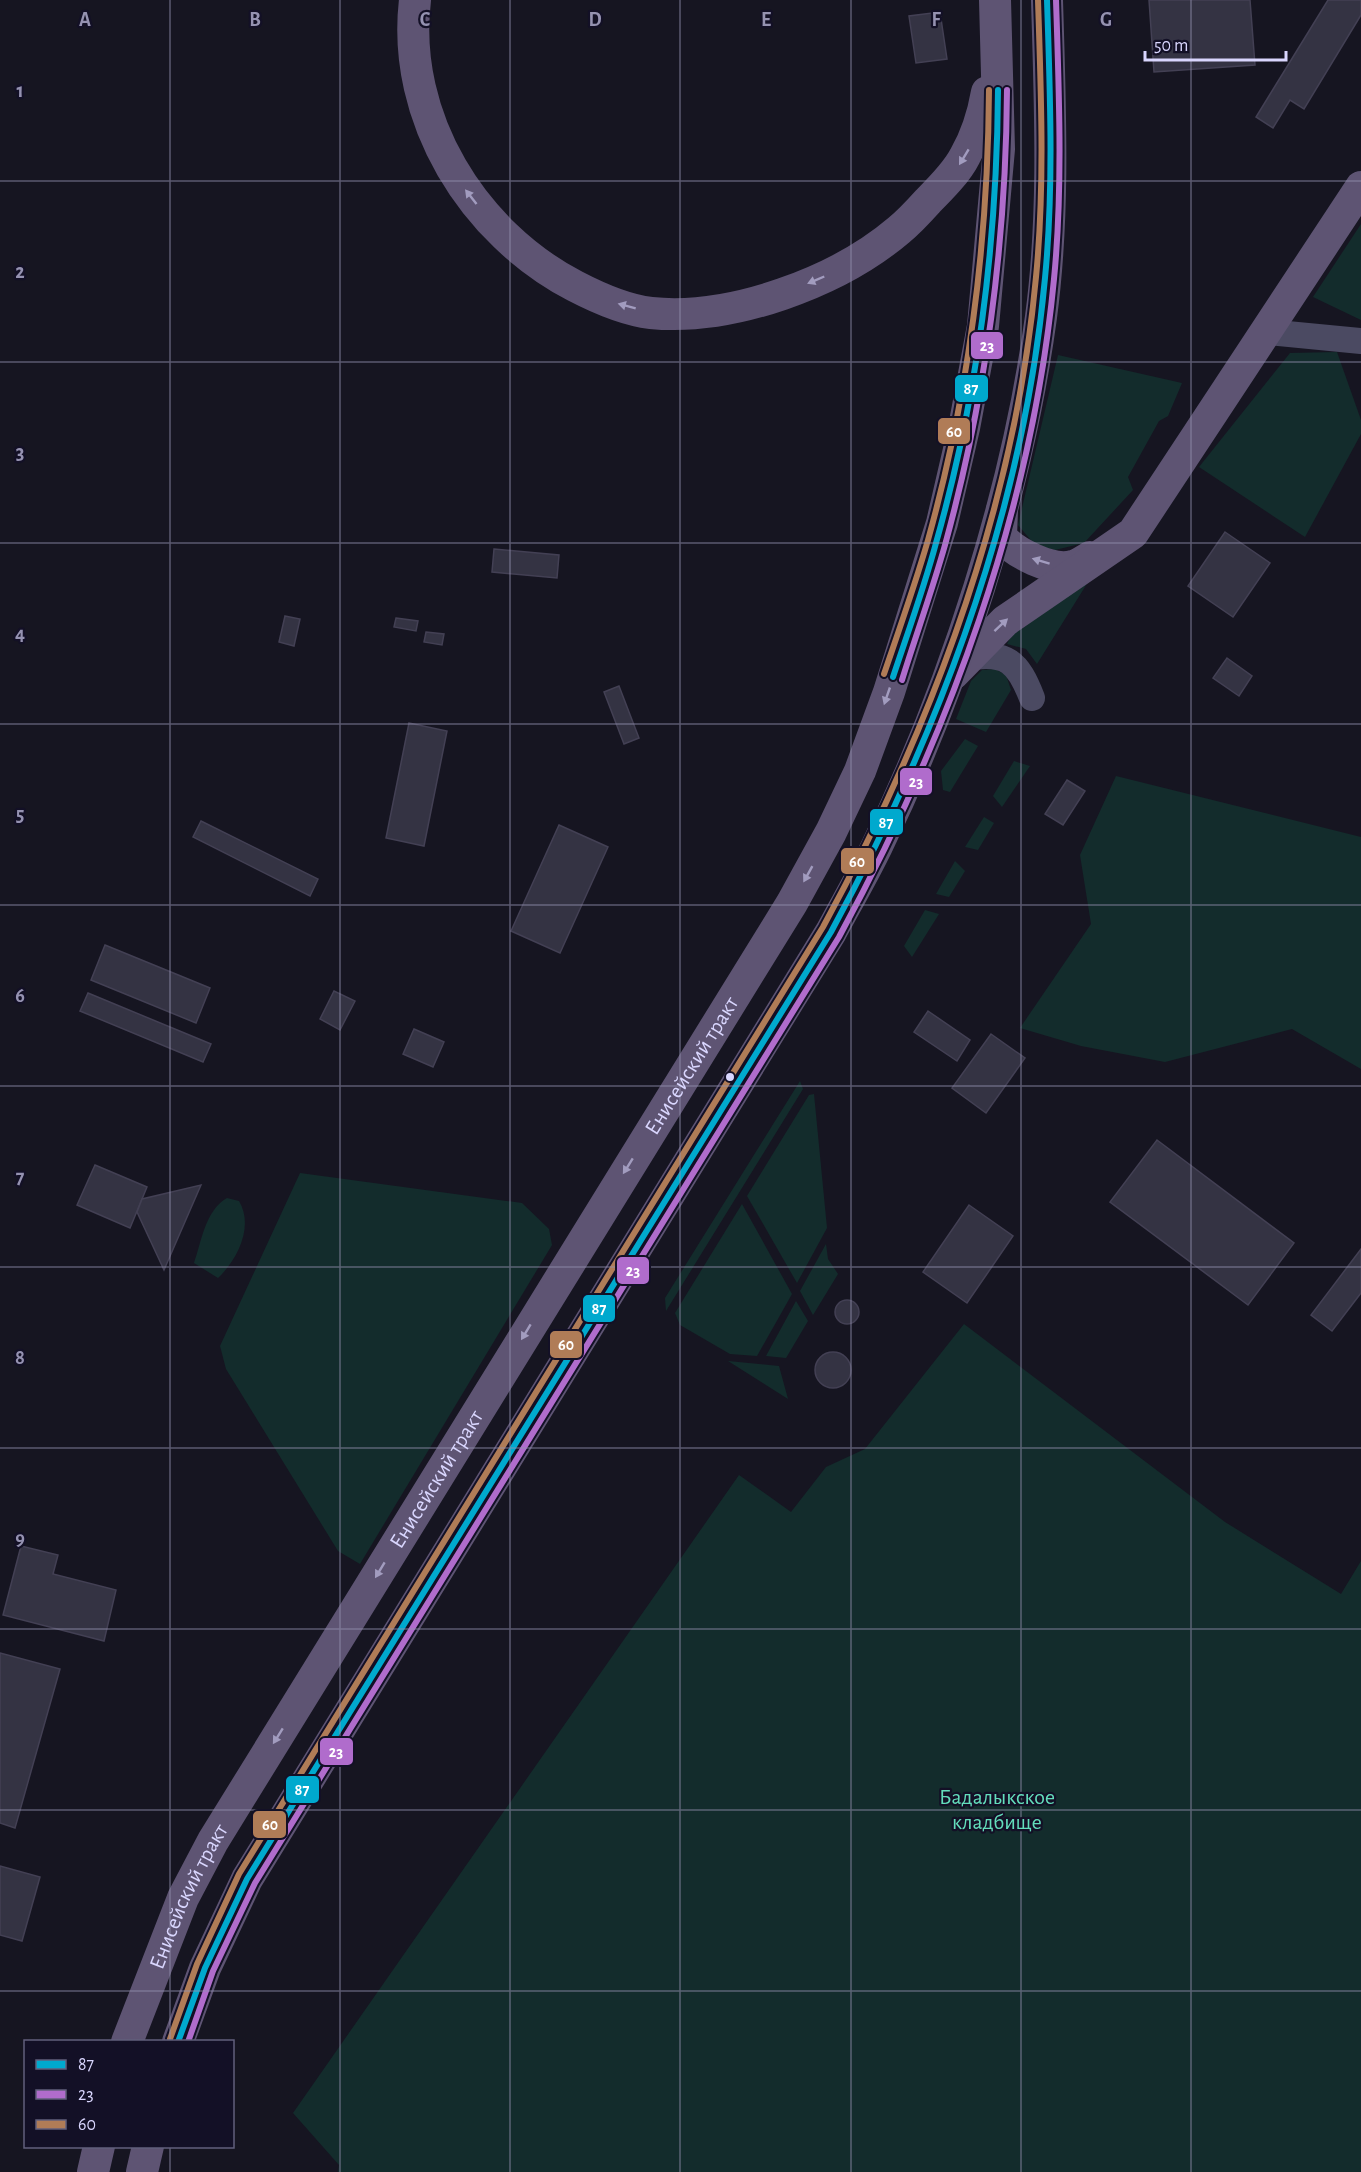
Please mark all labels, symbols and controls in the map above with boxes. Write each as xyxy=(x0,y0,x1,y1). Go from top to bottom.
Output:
text: A xyxy=(79,10,91,30)
text: B xyxy=(249,10,261,30)
text: C xyxy=(420,10,431,30)
text: D xyxy=(588,10,602,30)
text: E xyxy=(761,10,771,30)
text: F xyxy=(931,10,941,30)
text: G xyxy=(1100,10,1112,30)
scale bar xyxy=(1145,24,1286,62)
text: 50 m xyxy=(1154,37,1188,55)
text: 1 xyxy=(16,81,24,101)
one-way arrow xyxy=(958,149,969,165)
one-way arrow xyxy=(465,190,477,205)
text: 2 xyxy=(15,262,25,282)
one-way arrow xyxy=(807,275,825,285)
one-way arrow xyxy=(618,301,636,310)
line badge: 23 xyxy=(970,331,1004,360)
text: 23 xyxy=(980,338,994,354)
line badge: 87 xyxy=(954,374,989,403)
text: 87 xyxy=(964,381,978,397)
line badge: 60 xyxy=(937,417,971,445)
text: 60 xyxy=(946,424,962,440)
text: 3 xyxy=(16,443,24,463)
one-way arrow xyxy=(1032,556,1050,565)
one-way arrow xyxy=(993,619,1008,632)
text: 4 xyxy=(15,624,25,644)
one-way arrow xyxy=(882,687,891,705)
line badge: 23 xyxy=(899,767,933,796)
text: 23 xyxy=(909,774,923,790)
text: 5 xyxy=(16,805,24,825)
line badge: 87 xyxy=(869,808,904,836)
text: 87 xyxy=(879,815,893,831)
line badge: 60 xyxy=(840,847,875,875)
text: 60 xyxy=(849,854,865,870)
one-way arrow xyxy=(803,866,813,883)
text: 6 xyxy=(15,986,25,1006)
street label: Енисейский тракт xyxy=(641,992,743,1139)
unlabelled marker xyxy=(724,1071,736,1083)
one-way arrow xyxy=(622,1158,633,1174)
text: 7 xyxy=(16,1167,25,1187)
line badge: 23 xyxy=(616,1256,650,1285)
text: 23 xyxy=(626,1263,640,1279)
line badge: 87 xyxy=(582,1294,616,1323)
text: 87 xyxy=(592,1301,606,1317)
one-way arrow xyxy=(520,1324,531,1340)
line badge: 60 xyxy=(549,1330,583,1359)
text: 60 xyxy=(558,1337,574,1353)
text: 8 xyxy=(15,1348,25,1368)
street label: Енисейский тракт xyxy=(385,1405,488,1552)
text: 9 xyxy=(15,1529,25,1549)
one-way arrow xyxy=(375,1562,386,1578)
one-way arrow xyxy=(272,1728,283,1744)
line badge: 23 xyxy=(319,1737,354,1766)
text: 23 xyxy=(329,1744,343,1760)
line badge: 87 xyxy=(285,1775,320,1804)
text: 87 xyxy=(295,1782,309,1798)
park label: Бадалыкское кладбище xyxy=(939,1786,1055,1833)
line badge: 60 xyxy=(252,1810,287,1839)
text: 60 xyxy=(262,1817,278,1833)
street label: Енисейский тракт xyxy=(145,1819,232,1972)
legend xyxy=(24,2040,234,2148)
text: 87 xyxy=(78,2056,94,2074)
text: 23 xyxy=(78,2086,94,2104)
text: 60 xyxy=(78,2116,96,2134)

